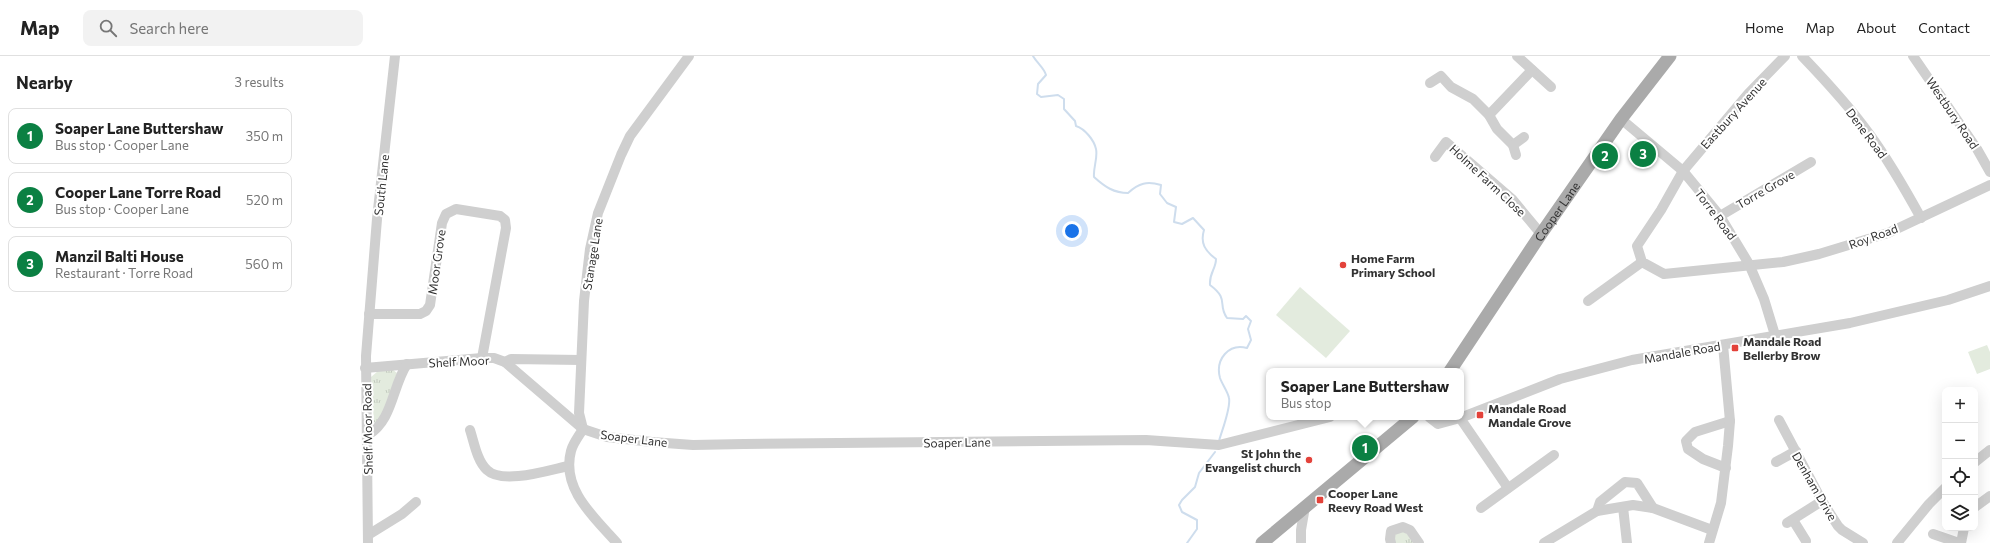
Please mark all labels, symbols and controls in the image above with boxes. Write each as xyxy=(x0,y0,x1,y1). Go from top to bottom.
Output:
search box xyxy=(83,10,363,46)
text: Map xyxy=(20,16,59,39)
icon: search xyxy=(97,17,119,39)
text: Search here xyxy=(129,19,209,37)
text: Home xyxy=(1745,19,1784,36)
text: Map xyxy=(1806,19,1834,36)
text: About xyxy=(1856,19,1896,36)
text: Contact xyxy=(1918,19,1970,36)
text: Nearby xyxy=(16,72,73,93)
text: 3 results xyxy=(235,74,284,90)
street label: Eastbury Avenue xyxy=(1697,75,1769,151)
street label: Westbury Road xyxy=(1924,75,1982,151)
street label: Dene Road xyxy=(1844,105,1890,161)
text: Soaper Lane Buttershaw xyxy=(55,119,224,137)
text: 1 xyxy=(27,128,33,144)
text: 350 m xyxy=(246,128,283,144)
text: Bus stop · Cooper Lane xyxy=(55,137,189,153)
pin: 3 xyxy=(1630,139,1656,169)
street label: Holme Farm Close xyxy=(1447,141,1529,219)
pin: 2 xyxy=(1592,141,1618,171)
street label: South Lane xyxy=(371,154,391,216)
street label: Torre Grove xyxy=(1734,167,1796,211)
street label: Cooper Lane xyxy=(1531,179,1582,244)
text: Cooper Lane Torre Road xyxy=(55,183,221,201)
street label: Torre Road xyxy=(1692,186,1740,242)
text: 2 xyxy=(26,192,34,208)
text: 520 m xyxy=(246,192,283,208)
text: Bus stop · Cooper Lane xyxy=(55,201,189,217)
street label: Stanage Lane xyxy=(579,217,605,291)
your location xyxy=(1062,221,1082,241)
street label: Roy Road xyxy=(1847,221,1899,251)
street label: Moor Grove xyxy=(425,229,447,295)
text: Manzil Balti House xyxy=(55,247,184,265)
place label: Home Farm Primary School xyxy=(1351,251,1435,279)
text: 3 xyxy=(26,256,34,272)
text: 560 m xyxy=(245,256,283,272)
marker: Home Farm Primary School xyxy=(1338,260,1348,270)
text: Restaurant · Torre Road xyxy=(55,265,193,281)
place label: Mandale Road Bellerby Brow xyxy=(1743,334,1821,362)
street label: Mandale Road xyxy=(1643,338,1721,366)
marker: Mandale Road Bellerby Brow xyxy=(1730,343,1740,353)
street label: Shelf Moor xyxy=(428,352,490,370)
popup xyxy=(1266,368,1464,420)
text: Soaper Lane Buttershaw xyxy=(1281,377,1449,395)
street label: Shelf Moor Road xyxy=(359,383,375,475)
map controls xyxy=(1942,387,1978,531)
button: + xyxy=(1942,387,1978,423)
text: Bus stop xyxy=(1281,395,1331,411)
place label: Mandale Road Mandale Grove xyxy=(1488,401,1571,429)
marker: Mandale Road Mandale Grove xyxy=(1475,410,1485,420)
button: − xyxy=(1942,423,1978,459)
street label: Soaper Lane xyxy=(600,427,668,449)
pin: 1 xyxy=(1352,433,1378,463)
street label: Soaper Lane xyxy=(923,434,991,450)
place label: St John the Evangelist church xyxy=(1205,446,1301,474)
street label: Denham Drive xyxy=(1790,449,1840,523)
marker: St John the Evangelist church xyxy=(1304,455,1314,465)
button: locate xyxy=(1942,459,1978,495)
place label: Cooper Lane Reevy Road West xyxy=(1328,486,1423,514)
marker: Cooper Lane Reevy Road West xyxy=(1315,495,1325,505)
button: layers xyxy=(1942,495,1978,531)

